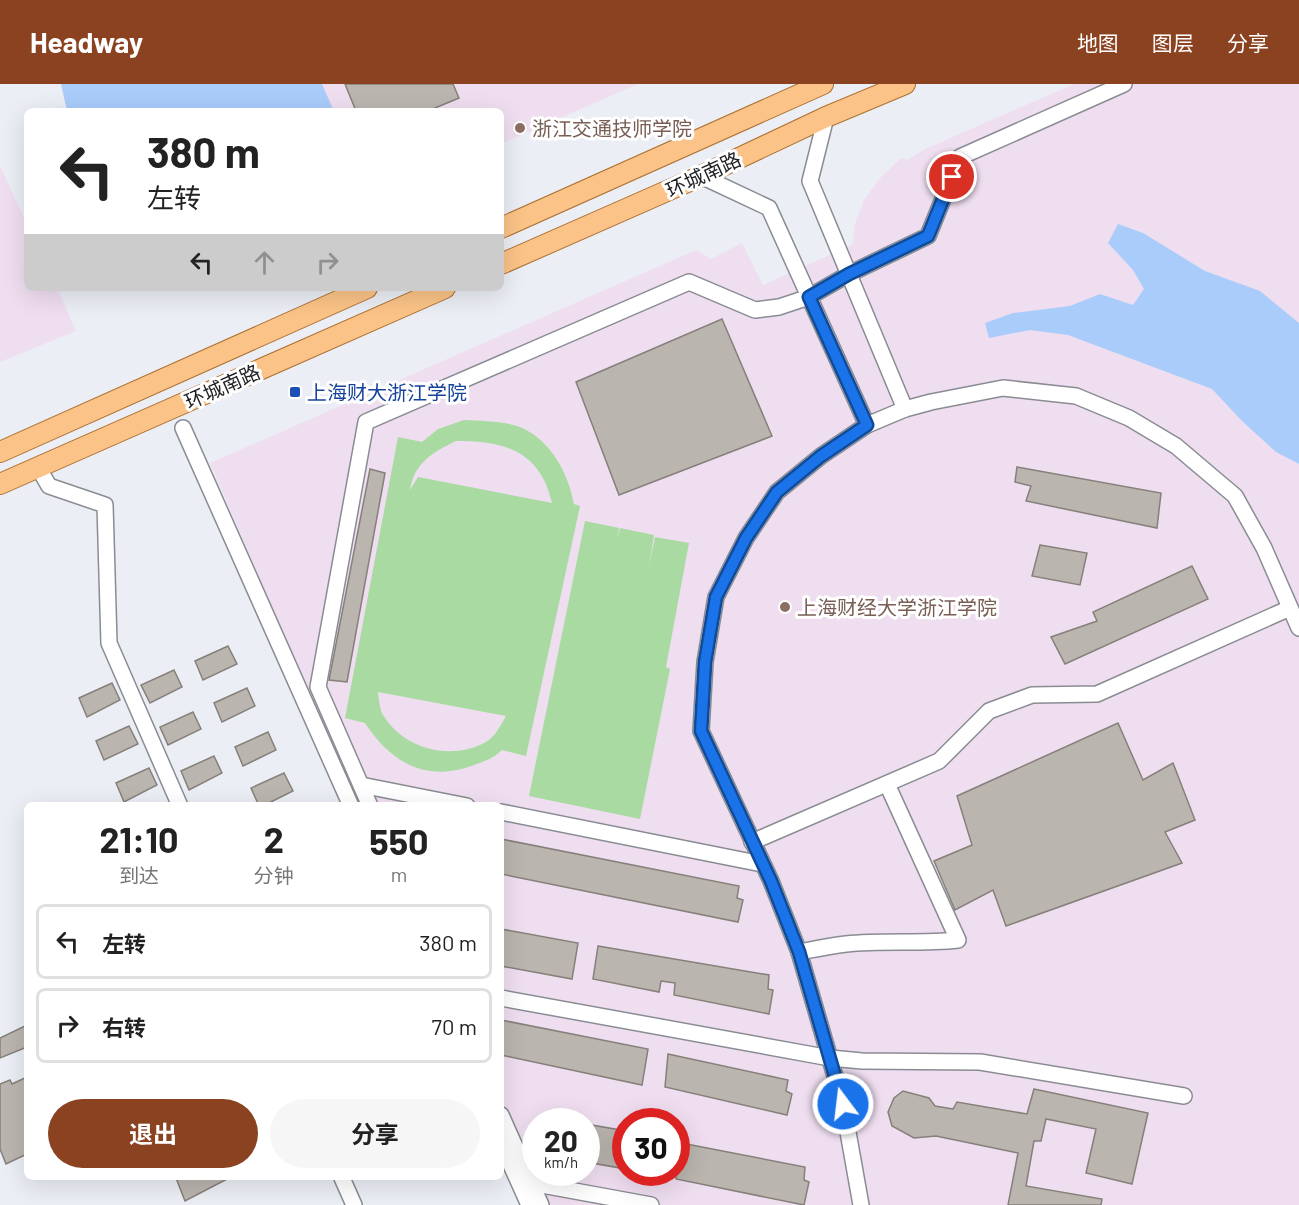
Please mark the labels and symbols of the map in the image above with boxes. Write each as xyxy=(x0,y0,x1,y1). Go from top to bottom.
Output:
place label: 浙江交通技师学院 xyxy=(532,116,692,140)
marker: 浙江交通技师学院 xyxy=(513,121,527,135)
street label: 环城南路 xyxy=(662,146,744,202)
pin xyxy=(926,151,977,202)
street label: 环城南路 xyxy=(181,359,263,413)
place label: 上海财大浙江学院 xyxy=(307,380,467,404)
marker: 上海财大浙江学院 xyxy=(288,385,302,399)
place label: 上海财经大学浙江学院 xyxy=(797,595,997,619)
marker: 上海财经大学浙江学院 xyxy=(778,600,792,614)
position arrow xyxy=(811,1072,875,1136)
speed limit sign: 30 xyxy=(612,1108,690,1186)

